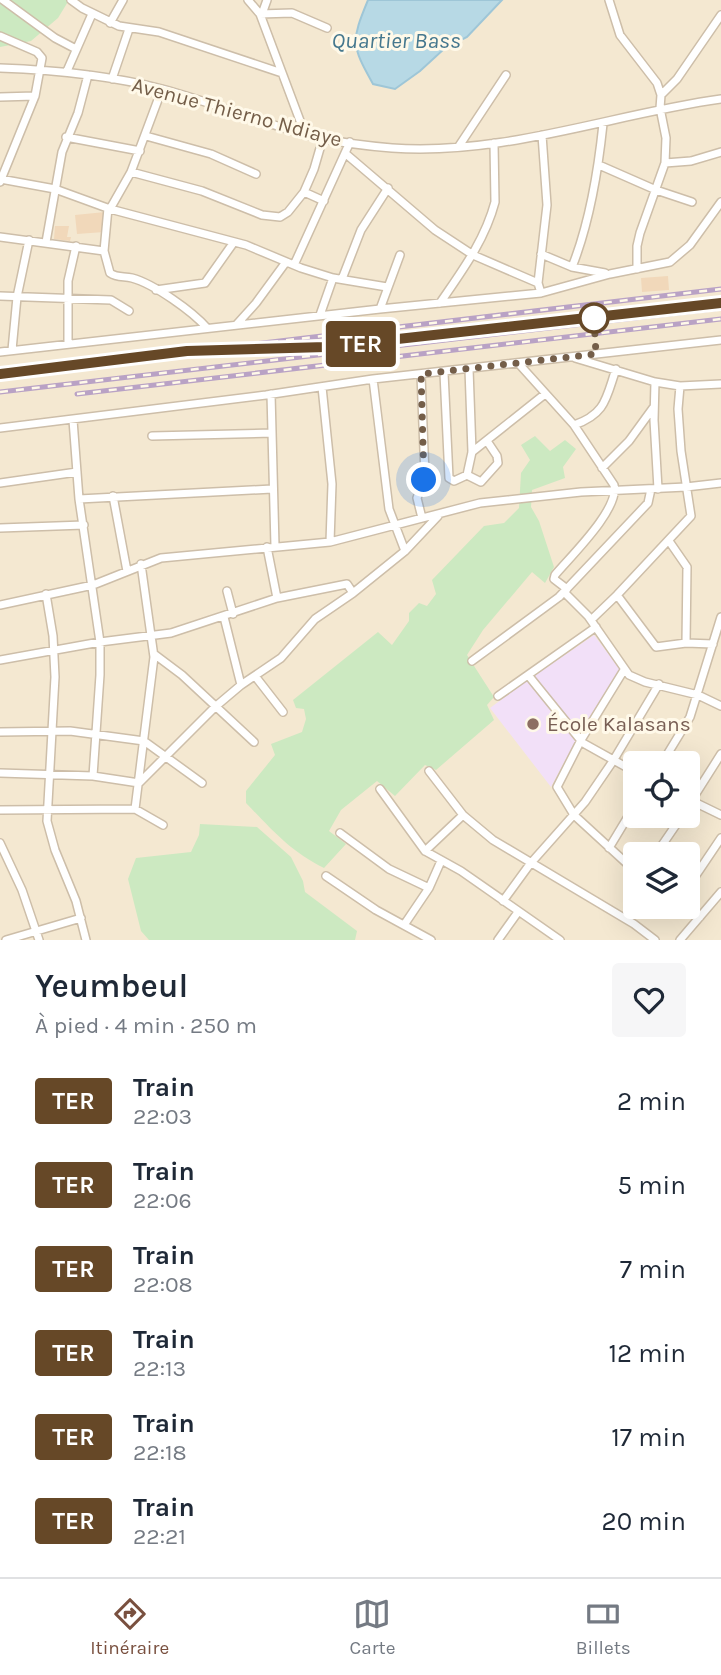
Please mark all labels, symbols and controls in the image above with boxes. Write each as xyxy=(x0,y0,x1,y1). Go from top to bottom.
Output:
water label: Quartier Bass xyxy=(331,27,461,54)
street label: Avenue Thierno Ndiaye xyxy=(129,72,345,152)
unlabelled marker xyxy=(579,303,609,333)
line badge: TER xyxy=(321,321,401,367)
text: TER xyxy=(340,330,382,358)
your location xyxy=(406,462,441,497)
place label: École Kalasans xyxy=(547,712,691,736)
marker: École Kalasans xyxy=(525,716,541,732)
map controls xyxy=(623,751,700,919)
button: locate xyxy=(623,751,700,828)
button: layers xyxy=(623,842,700,919)
button: heart xyxy=(612,963,686,1037)
text: Yeumbeul xyxy=(35,967,188,1005)
text: À pied · 4 min · 250 m xyxy=(35,1012,257,1039)
text: Train xyxy=(133,1072,195,1103)
text: 2 min xyxy=(617,1086,686,1117)
text: TER xyxy=(52,1087,95,1115)
text: 22:03 xyxy=(133,1103,192,1130)
text: Train xyxy=(133,1156,195,1187)
text: 5 min xyxy=(617,1170,686,1201)
text: TER xyxy=(52,1171,95,1199)
text: 22:06 xyxy=(133,1187,192,1214)
text: Train xyxy=(133,1240,195,1271)
text: 7 min xyxy=(620,1254,686,1285)
text: TER xyxy=(52,1255,95,1283)
text: 22:08 xyxy=(133,1271,193,1298)
text: Train xyxy=(133,1324,195,1355)
text: 12 min xyxy=(608,1338,686,1369)
text: TER xyxy=(52,1339,95,1367)
text: 22:13 xyxy=(133,1355,186,1382)
text: Train xyxy=(133,1408,195,1439)
text: 17 min xyxy=(611,1422,686,1453)
text: TER xyxy=(52,1423,95,1451)
text: 22:18 xyxy=(133,1439,187,1466)
text: Train xyxy=(133,1492,195,1523)
text: 20 min xyxy=(602,1506,686,1537)
text: TER xyxy=(52,1507,95,1535)
text: 22:21 xyxy=(133,1523,186,1550)
tab: Itinéraire xyxy=(90,1595,169,1659)
tab: Carte xyxy=(350,1595,395,1659)
tab: Billets xyxy=(576,1595,631,1659)

